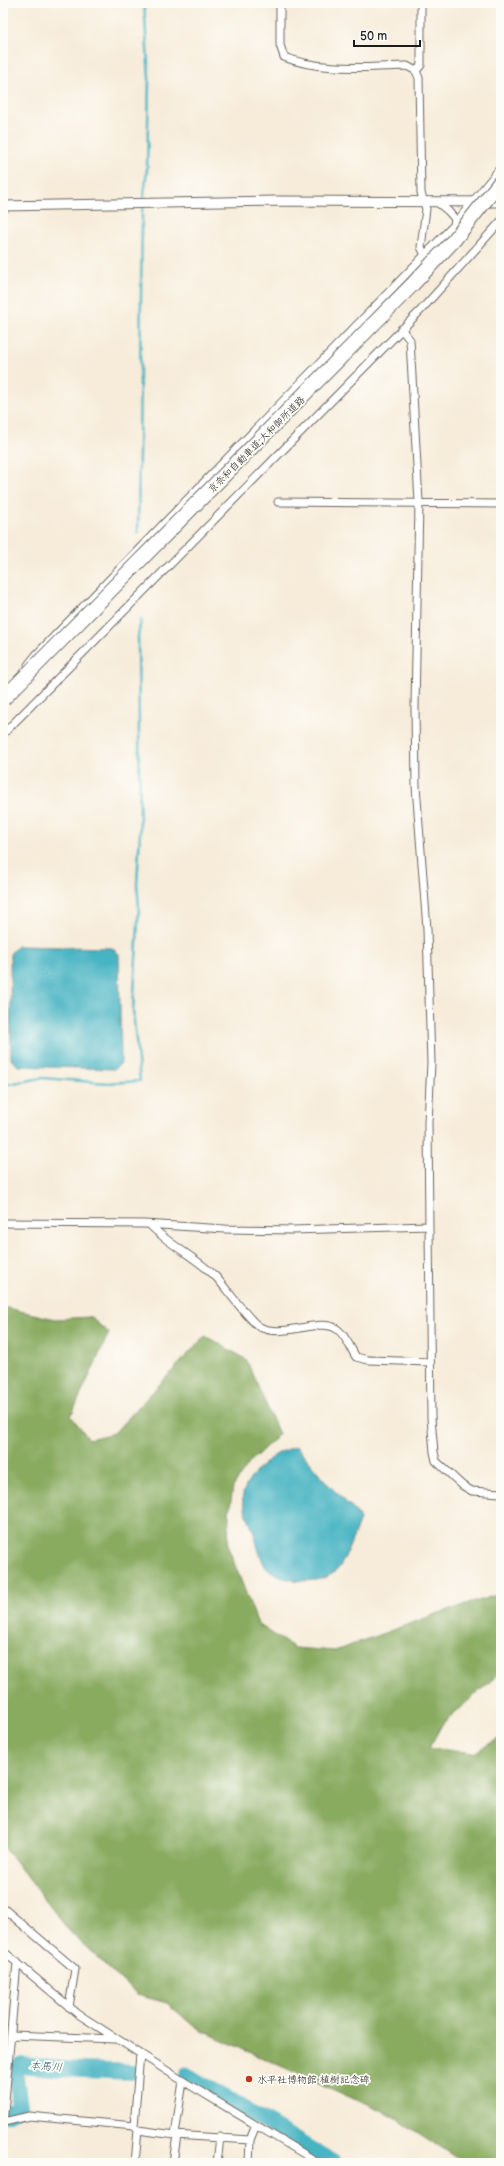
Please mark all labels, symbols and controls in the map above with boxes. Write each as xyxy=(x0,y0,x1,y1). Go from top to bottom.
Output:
scale bar xyxy=(354,22,420,48)
text: 50 m xyxy=(360,29,387,44)
street label: 京奈和自動車道;大和御所道路 xyxy=(206,394,308,496)
water label: 本馬川 xyxy=(29,2059,63,2074)
marker: 水平社博物館 植樹記念碑 xyxy=(244,2074,254,2084)
place label: 水平社博物館 植樹記念碑 xyxy=(257,2074,370,2086)

